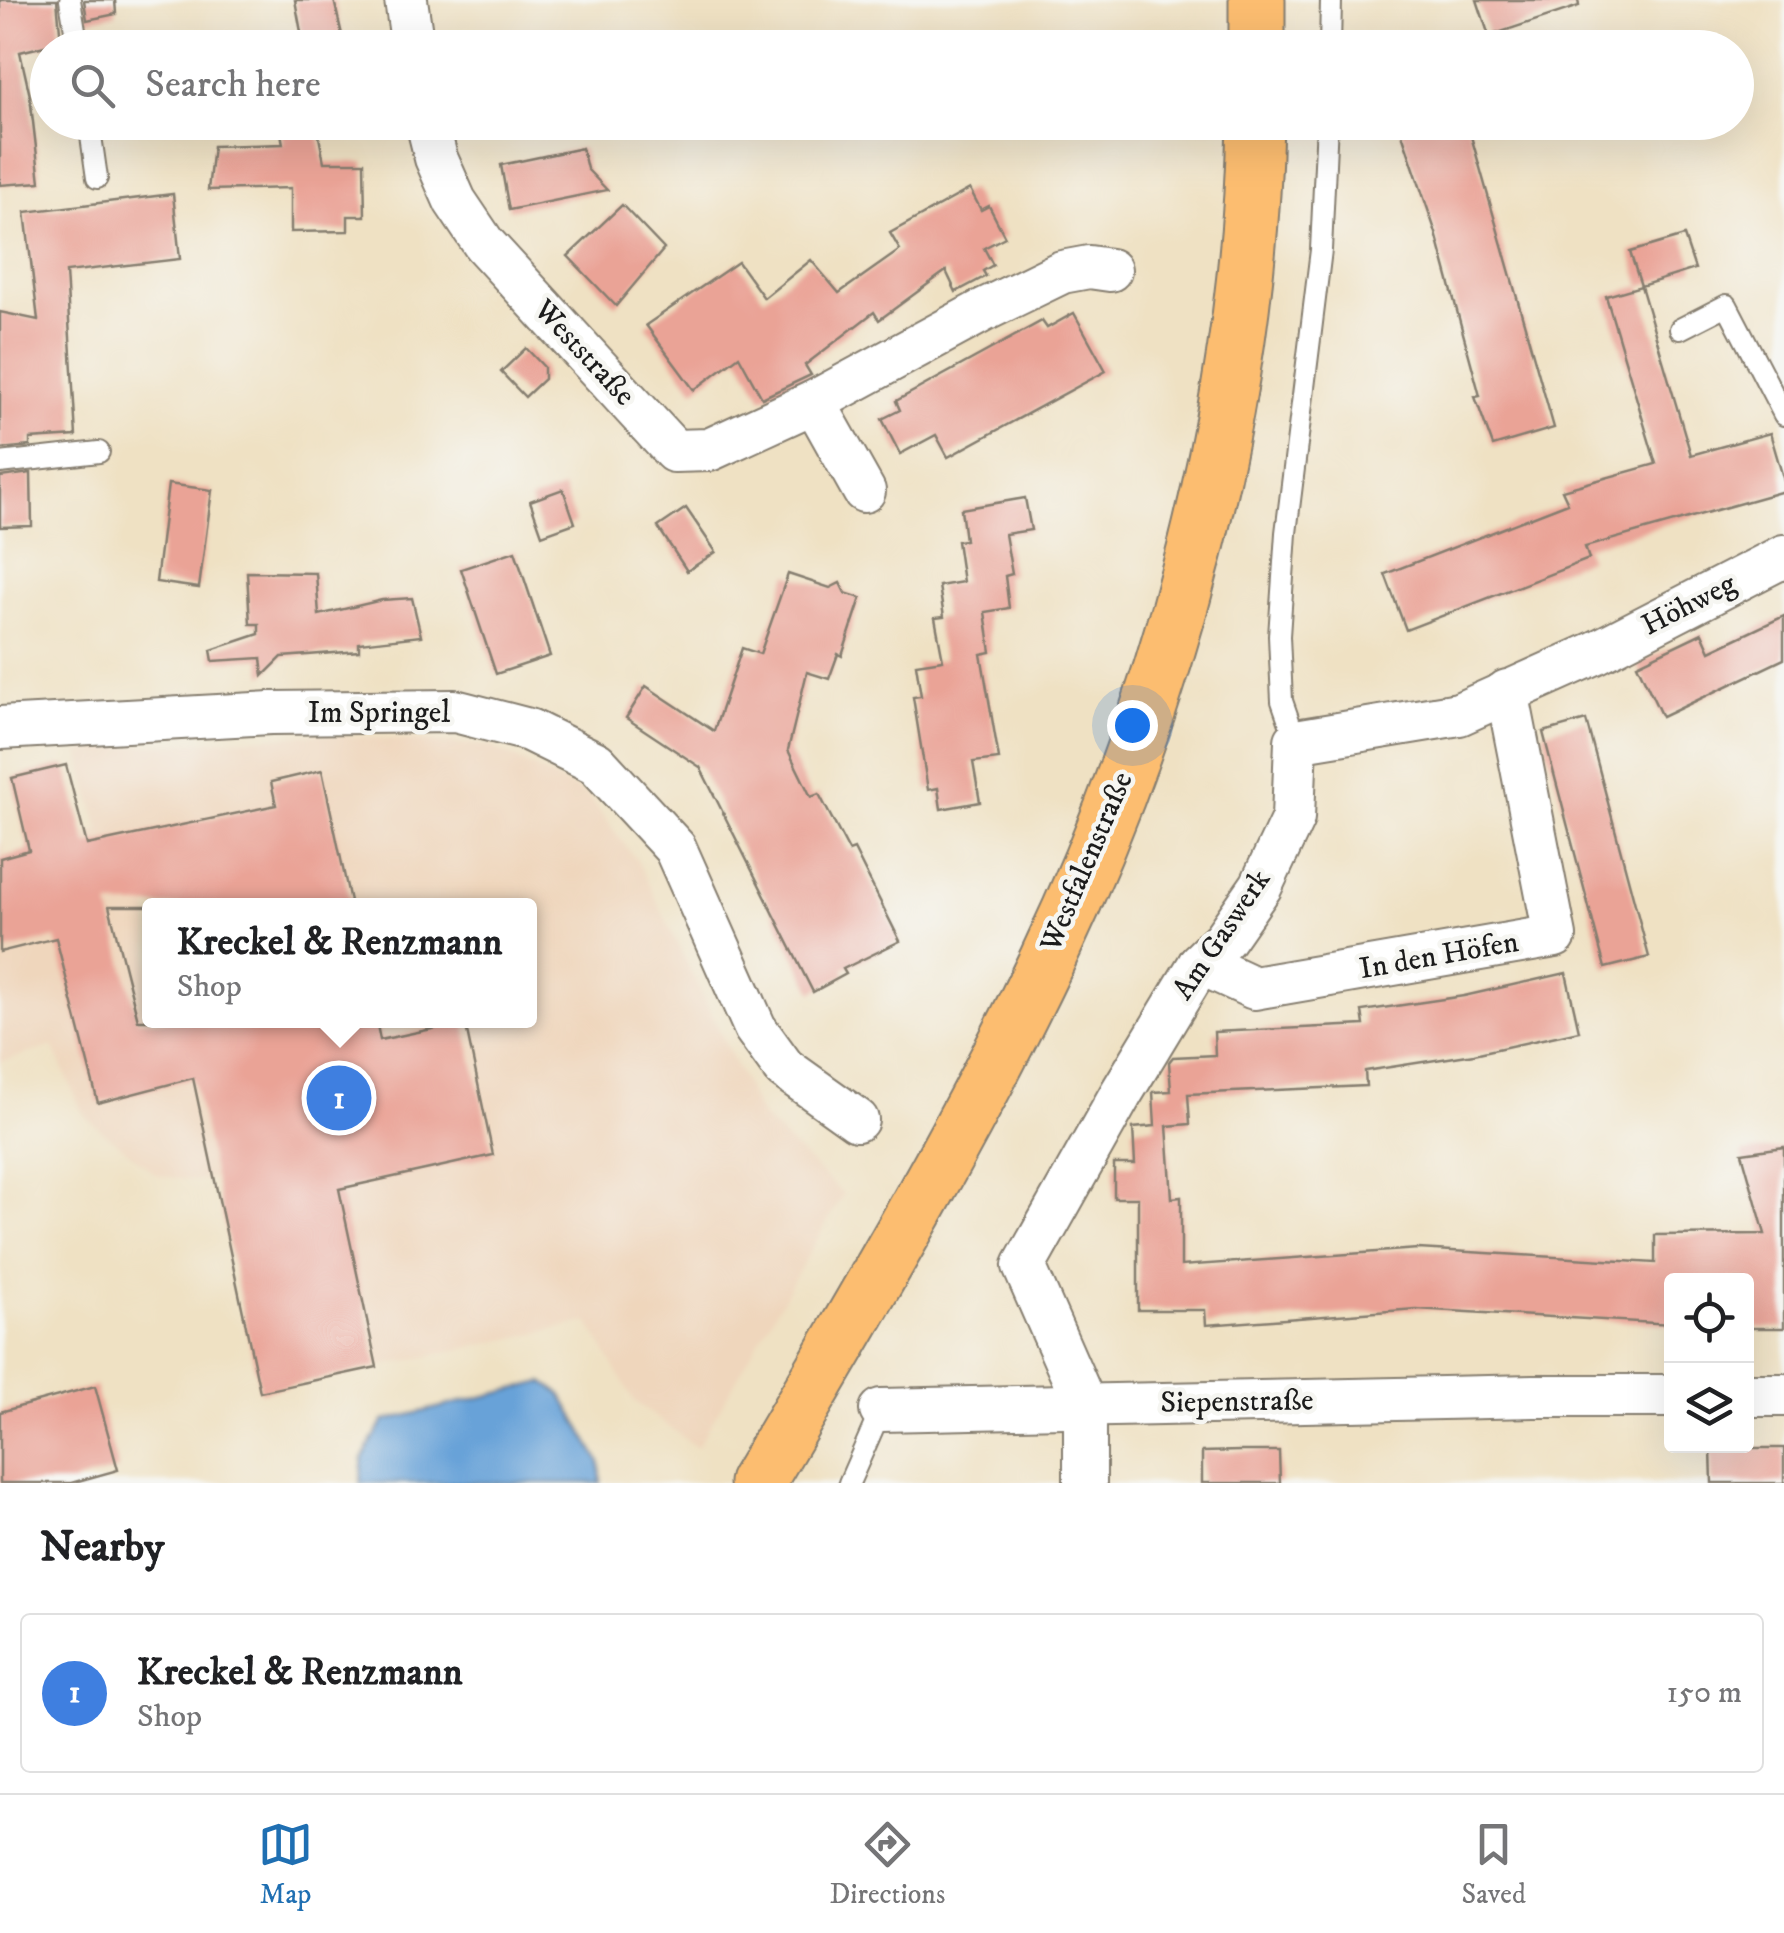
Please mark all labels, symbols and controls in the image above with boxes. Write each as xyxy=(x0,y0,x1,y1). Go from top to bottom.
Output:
search box xyxy=(30,30,1754,140)
icon: search xyxy=(65,58,120,113)
text: Search here xyxy=(145,61,321,109)
street label: Weststraße xyxy=(525,291,643,414)
street label: Höhweg xyxy=(1636,565,1743,644)
street label: Im Springel xyxy=(308,695,450,732)
your location xyxy=(1107,700,1158,751)
street label: Westfalenstraße xyxy=(1032,767,1141,958)
street label: Am Gaswerk xyxy=(1165,863,1279,1007)
popup xyxy=(142,898,537,1028)
text: Kreckel & Renzmann xyxy=(177,919,502,967)
street label: In den Höfen xyxy=(1357,924,1522,988)
text: Shop xyxy=(177,967,242,1007)
pin: 1 xyxy=(306,1060,372,1136)
map controls xyxy=(1664,1273,1754,1453)
button: locate xyxy=(1664,1273,1754,1363)
button: layers xyxy=(1664,1363,1754,1453)
street label: Siepenstraße xyxy=(1160,1382,1314,1422)
text: Nearby xyxy=(40,1522,164,1574)
text: Kreckel & Renzmann xyxy=(137,1649,463,1697)
text: 1 xyxy=(69,1673,80,1713)
text: 150 m xyxy=(1666,1673,1742,1713)
text: Shop xyxy=(137,1697,202,1737)
tab: Map xyxy=(258,1817,313,1912)
tab: Directions xyxy=(829,1817,945,1912)
tab: Saved xyxy=(1462,1817,1526,1912)

